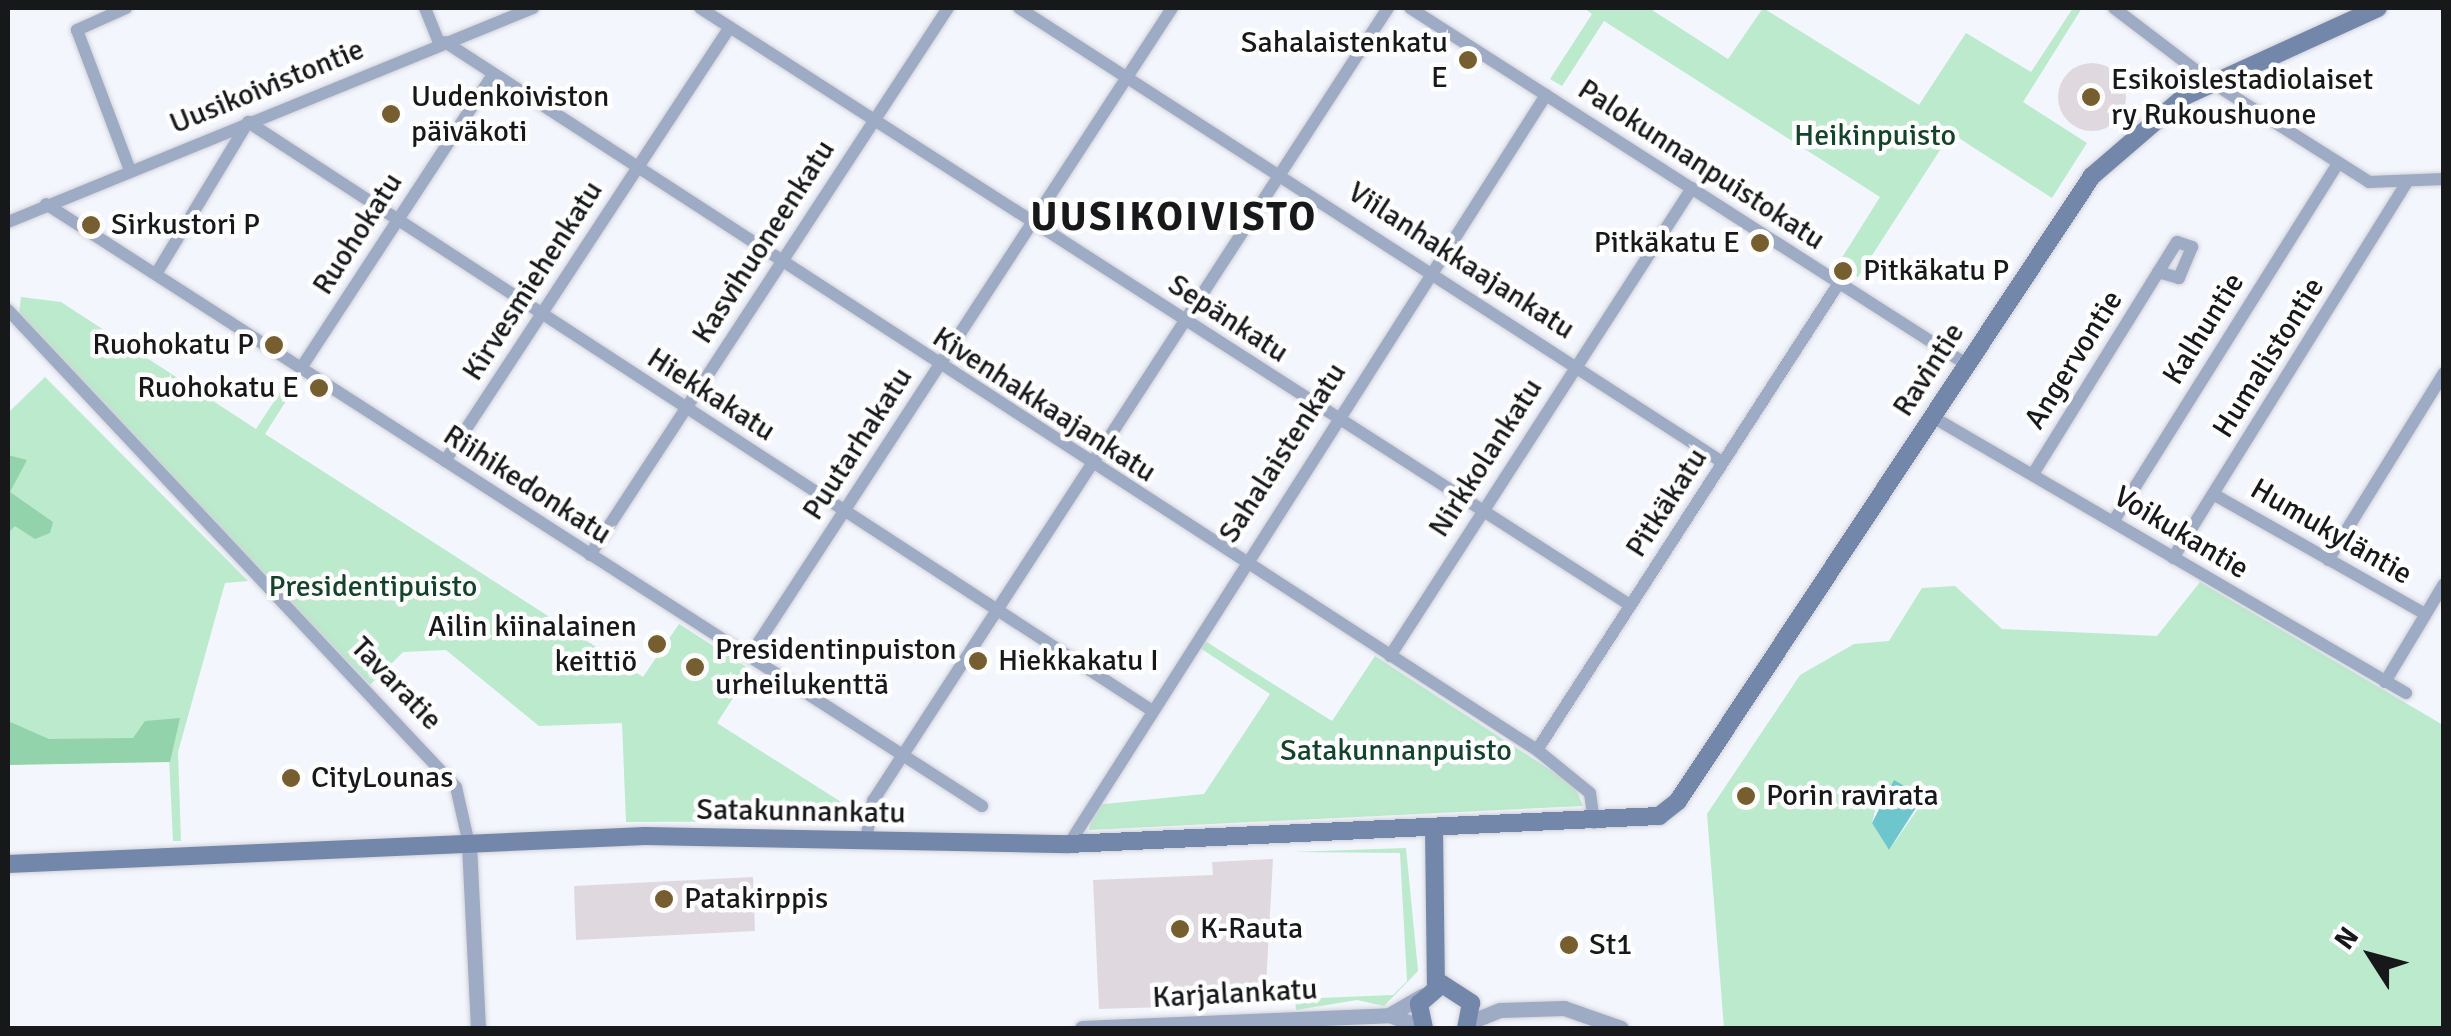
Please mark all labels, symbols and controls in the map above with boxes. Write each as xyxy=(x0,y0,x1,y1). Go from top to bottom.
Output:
place label: Sahalaistenkatu E xyxy=(1241,25,1448,96)
street label: Uusikoivistontie xyxy=(165,32,369,142)
marker: Sahalaistenkatu E xyxy=(1457,49,1479,71)
place label: Esikoislestadiolaiset ry Rukoushuone xyxy=(2111,62,2373,132)
street label: Palokunnanpuistokatu xyxy=(1571,72,1831,258)
place label: Uudenkoiviston päiväkoti xyxy=(411,79,609,150)
marker: Esikoislestadiolaiset ry Rukoushuone xyxy=(2080,86,2102,108)
marker: Uudenkoiviston päiväkoti xyxy=(380,103,402,125)
park label: Heikinpuisto xyxy=(1794,118,1956,154)
street label: Kasvihuoneenkatu xyxy=(685,133,843,351)
street label: Ruohokatu xyxy=(305,166,411,302)
street label: Kirvesmiehenkatu xyxy=(455,174,611,388)
street label: Viilanhakkaajankatu xyxy=(1341,174,1581,348)
district label: UUSIKOIVISTO xyxy=(1030,193,1318,241)
place label: Sirkustori P xyxy=(111,207,260,243)
marker: Sirkustori P xyxy=(80,214,102,236)
place label: Pitkäkatu E xyxy=(1594,225,1740,261)
marker: Pitkäkatu E xyxy=(1749,232,1771,254)
place label: Pitkäkatu P xyxy=(1863,253,2009,289)
marker: Pitkäkatu P xyxy=(1832,260,1854,282)
street label: Sepänkatu xyxy=(1161,267,1295,371)
street label: Kalhuntie xyxy=(2156,267,2252,391)
street label: Humalistontie xyxy=(2206,271,2332,445)
street label: Angervontie xyxy=(2017,284,2131,436)
street label: Ravintie xyxy=(1886,317,1972,423)
street label: Kivenhakkaajankatu xyxy=(925,319,1163,491)
place label: Ruohokatu P xyxy=(92,327,254,363)
marker: Ruohokatu P xyxy=(263,334,285,356)
street label: Hiekkakatu xyxy=(640,340,782,450)
street label: Sahalaistenkatu xyxy=(1211,356,1355,550)
street label: Puutarhakatu xyxy=(795,361,921,527)
place label: Ruohokatu E xyxy=(137,370,299,406)
street label: Nirkkolankatu xyxy=(1421,372,1551,544)
marker: Ruohokatu E xyxy=(308,377,330,399)
street label: Riihikedonkatu xyxy=(436,417,618,553)
street label: Pitkäkatu xyxy=(1619,442,1715,564)
street label: Humukyläntie xyxy=(2244,471,2418,593)
street label: Voikukantie xyxy=(2107,479,2255,587)
park label: Presidentipuisto xyxy=(269,569,477,605)
place label: Ailin kiinalainen keittiö xyxy=(428,609,637,680)
street label: Tavaratie xyxy=(343,630,449,738)
place label: Presidentinpuiston urheilukenttä xyxy=(715,632,957,702)
marker: Ailin kiinalainen keittiö xyxy=(646,633,668,655)
place label: Hiekkakatu I xyxy=(998,643,1159,679)
marker: Hiekkakatu I xyxy=(967,650,989,672)
marker: Presidentinpuiston urheilukenttä xyxy=(684,656,706,678)
park label: Satakunnanpuisto xyxy=(1280,733,1512,769)
place label: CityLounas xyxy=(311,760,453,796)
marker: CityLounas xyxy=(280,767,302,789)
place label: Porin ravirata xyxy=(1766,778,1939,814)
marker: Porin ravirata xyxy=(1735,785,1757,807)
street label: Satakunnankatu xyxy=(696,792,906,832)
place label: Patakirppis xyxy=(684,881,828,917)
marker: Patakirppis xyxy=(653,888,675,910)
north arrow xyxy=(2321,906,2421,1006)
place label: K-Rauta xyxy=(1200,911,1303,947)
marker: K-Rauta xyxy=(1169,918,1191,940)
text: N xyxy=(2327,920,2366,956)
place label: St1 xyxy=(1589,927,1632,963)
marker: St1 xyxy=(1558,934,1580,956)
street label: Karjalankatu xyxy=(1151,972,1319,1016)

